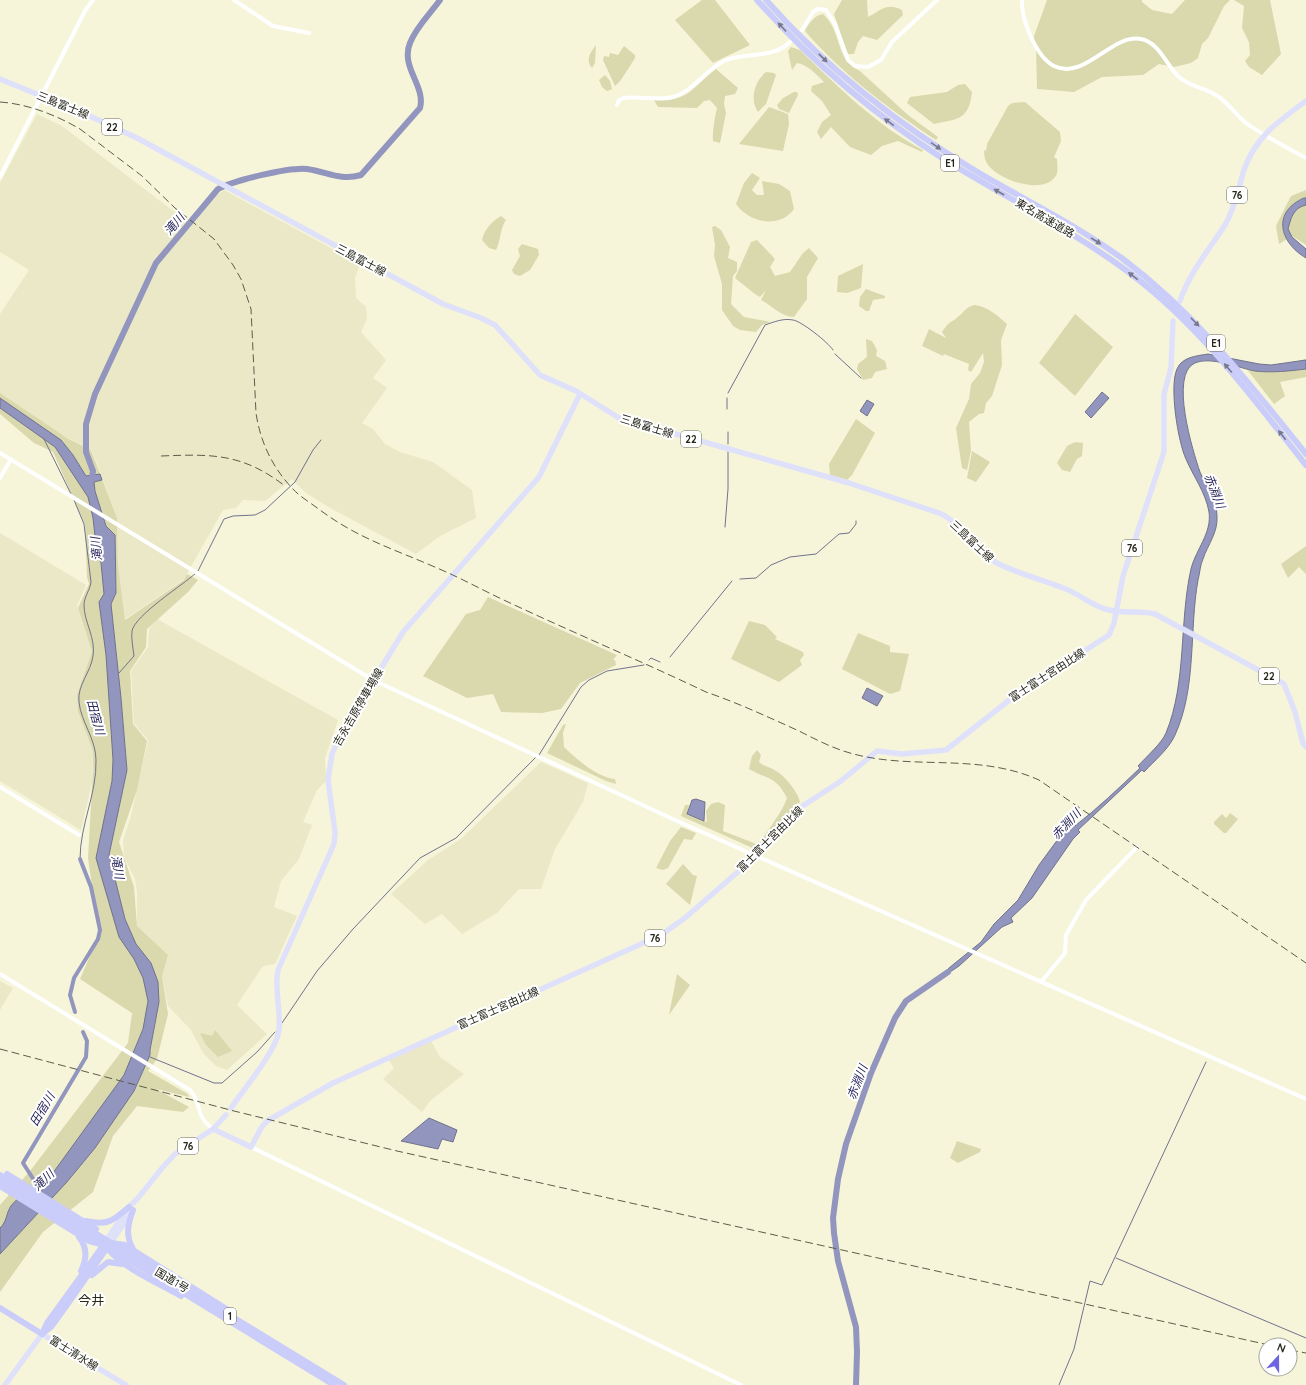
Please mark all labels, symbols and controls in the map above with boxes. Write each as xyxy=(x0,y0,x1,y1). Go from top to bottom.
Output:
one-way arrow xyxy=(777,22,786,32)
one-way arrow xyxy=(818,53,828,62)
street label: 三島富士線 xyxy=(35,88,91,122)
one-way arrow xyxy=(884,118,895,126)
road number: 22 xyxy=(102,119,122,135)
one-way arrow xyxy=(931,142,941,150)
road number: E1 xyxy=(941,155,959,171)
road number: 76 xyxy=(1227,187,1247,203)
one-way arrow xyxy=(993,188,1005,195)
street label: 東名高速道路 xyxy=(1013,195,1077,241)
water label: 滝川 xyxy=(161,208,189,238)
one-way arrow xyxy=(1091,237,1101,245)
street label: 三島富士線 xyxy=(333,241,389,279)
one-way arrow xyxy=(1127,271,1138,280)
one-way arrow xyxy=(1190,317,1200,327)
road number: E1 xyxy=(1207,335,1225,351)
one-way arrow xyxy=(1224,363,1233,374)
street label: 三島富士線 xyxy=(619,411,675,441)
one-way arrow xyxy=(1277,429,1286,440)
road number: 22 xyxy=(681,431,701,447)
water label: 赤淵川 xyxy=(1202,472,1229,512)
street label: 三島富士線 xyxy=(947,517,997,565)
water label: 滝川 xyxy=(87,534,105,562)
road number: 76 xyxy=(1122,540,1142,556)
street label: 富士富士宮由比線 xyxy=(1006,645,1088,705)
street label: 吉永吉原停車場線 xyxy=(330,665,386,749)
road number: 22 xyxy=(1259,668,1279,684)
water label: 田宿川 xyxy=(84,698,108,738)
street label: 富士富士宮由比線 xyxy=(734,803,806,875)
water label: 赤淵川 xyxy=(1048,804,1085,842)
water label: 滝川 xyxy=(109,854,128,882)
road number: 76 xyxy=(645,930,665,946)
street label: 富士富士宮由比線 xyxy=(455,984,541,1032)
water label: 赤淵川 xyxy=(844,1061,871,1101)
water label: 田宿川 xyxy=(26,1088,59,1128)
road number: 76 xyxy=(178,1138,198,1154)
water label: 滝川 xyxy=(29,1165,58,1194)
street label: 国道1号 xyxy=(153,1264,191,1296)
district label: 今井 xyxy=(78,1292,104,1308)
road number: 1 xyxy=(224,1308,236,1324)
street label: 富士清水線 xyxy=(47,1332,101,1374)
north arrow xyxy=(1258,1337,1298,1377)
text: N xyxy=(1275,1340,1288,1356)

